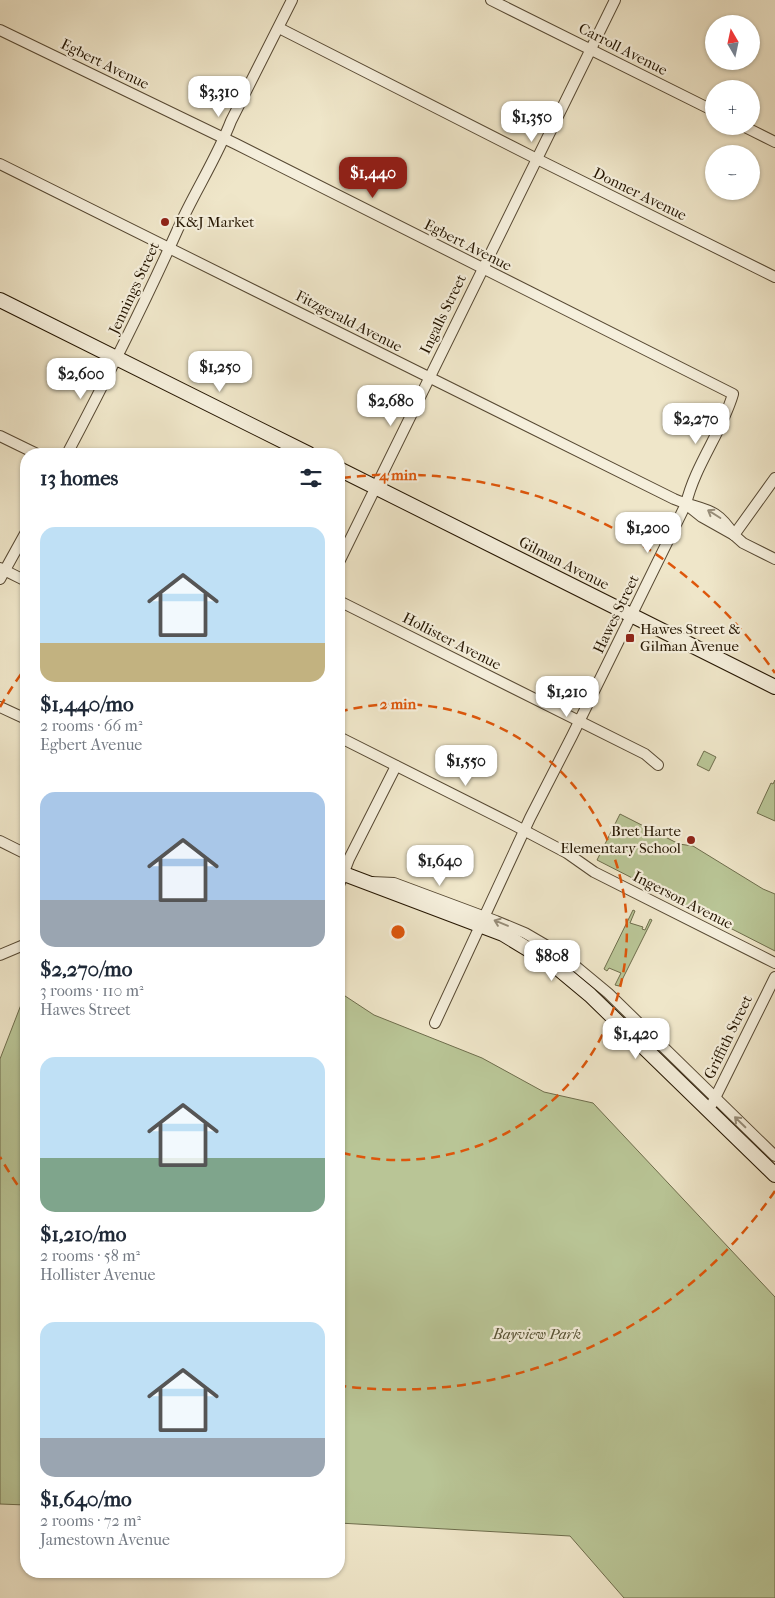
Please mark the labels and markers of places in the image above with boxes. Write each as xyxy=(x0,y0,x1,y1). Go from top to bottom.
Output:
pin: $3,310 xyxy=(178,76,260,118)
pin: $1,350 xyxy=(491,100,573,143)
pin: $1,440 xyxy=(332,156,414,199)
place label: K&J Market xyxy=(175,213,255,231)
marker: K&J Market xyxy=(159,216,171,228)
pin: $1,250 xyxy=(179,350,261,393)
pin: $2,600 xyxy=(40,358,122,400)
pin: $2,680 xyxy=(350,384,432,427)
pin: $2,270 xyxy=(655,402,737,445)
pin: $1,200 xyxy=(607,512,689,554)
place label: Hawes Street & Gilman Avenue xyxy=(640,620,741,655)
marker: Hawes Street & Gilman Avenue xyxy=(624,632,636,644)
pin: $1,210 xyxy=(526,676,608,718)
pin: $1,550 xyxy=(425,744,507,787)
place label: Bret Harte Elementary School xyxy=(560,822,682,857)
marker: Bret Harte Elementary School xyxy=(685,834,697,846)
pin: $1,640 xyxy=(399,844,481,887)
centre of rings xyxy=(389,923,407,941)
pin: $808 xyxy=(522,940,582,982)
pin: $1,420 xyxy=(595,1018,677,1060)

